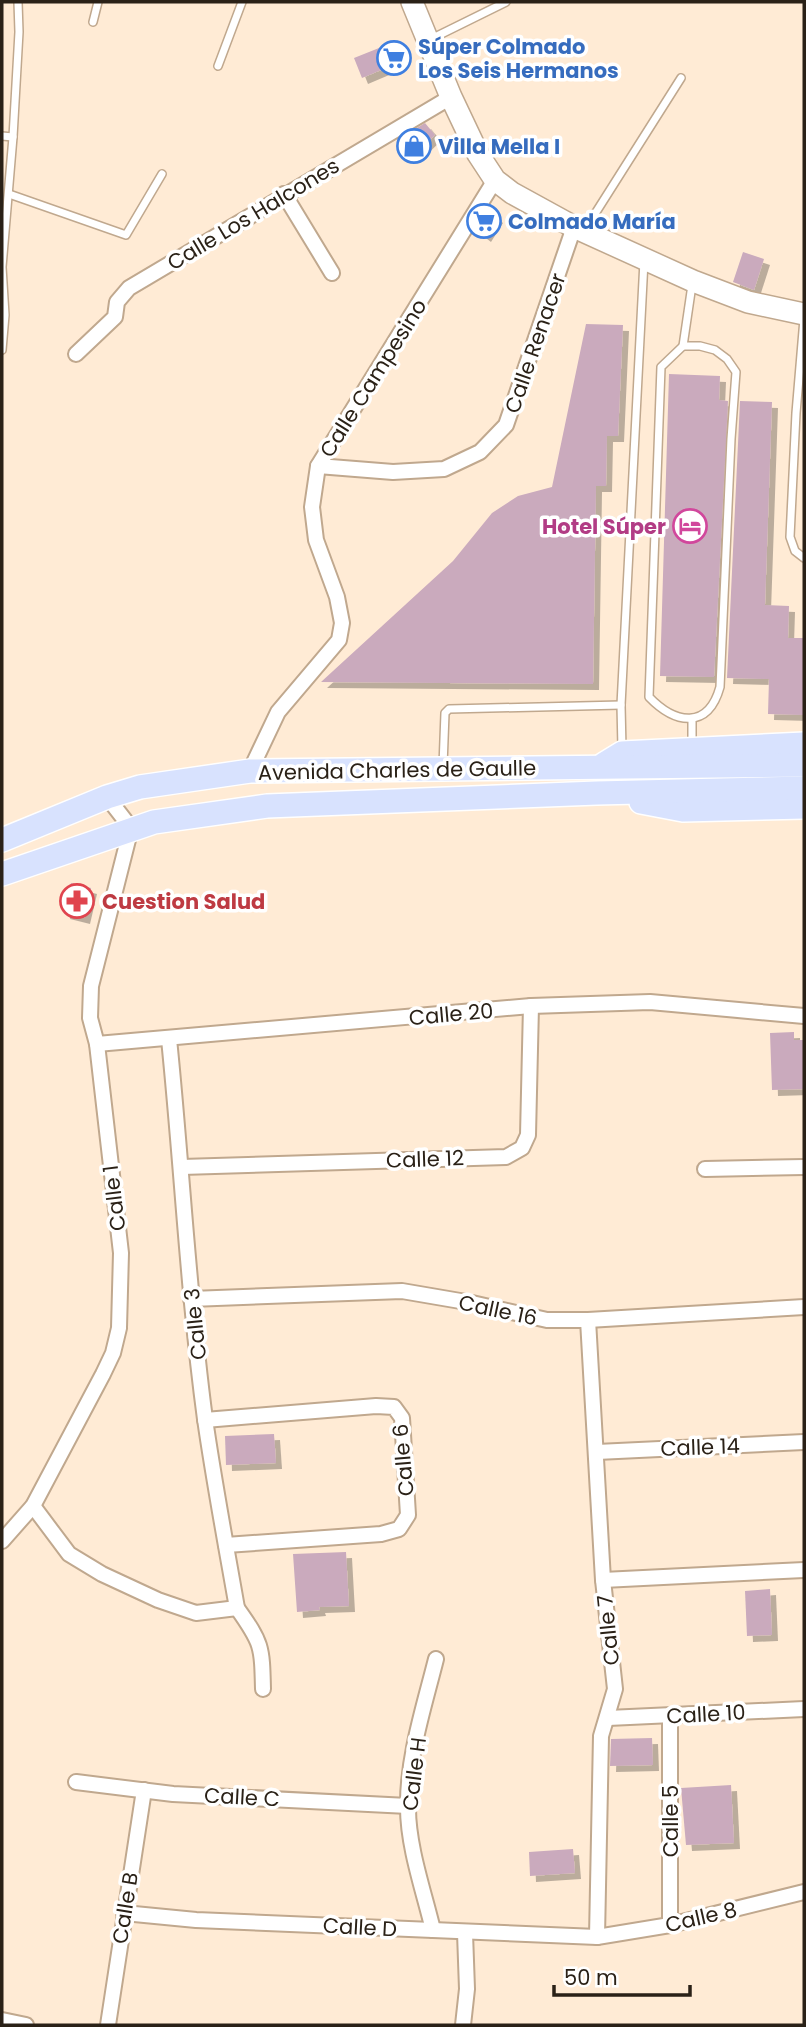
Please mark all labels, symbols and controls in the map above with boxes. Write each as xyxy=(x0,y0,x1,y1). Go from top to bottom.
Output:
place label: Súper Colmado Los Seis Hermanos xyxy=(418,32,619,85)
supermarket icon: Súper Colmado Los Seis Hermanos xyxy=(375,39,413,77)
shop icon: Villa Mella I xyxy=(395,127,433,165)
place label: Villa Mella I xyxy=(438,132,560,161)
street label: Calle Los Halcones xyxy=(162,151,344,277)
supermarket icon: Colmado María xyxy=(465,202,503,240)
place label: Colmado María xyxy=(508,207,676,236)
street label: Calle Renacer xyxy=(497,269,573,417)
street label: Calle Campesino xyxy=(313,293,433,463)
hotel icon: Hotel Súper xyxy=(671,507,709,545)
place label: Hotel Súper xyxy=(542,512,666,541)
street label: Avenida Charles de Gaulle xyxy=(258,753,536,787)
pharmacy icon: Cuestion Salud xyxy=(58,882,96,920)
place label: Cuestion Salud xyxy=(102,887,265,916)
street label: Calle 20 xyxy=(408,996,494,1032)
street label: Calle 12 xyxy=(385,1143,465,1175)
street label: Calle 1 xyxy=(96,1163,132,1233)
street label: Calle 3 xyxy=(177,1287,213,1361)
street label: Calle 16 xyxy=(456,1288,540,1332)
street label: Calle 6 xyxy=(385,1423,421,1497)
street label: Calle 14 xyxy=(660,1431,740,1463)
street label: Calle 7 xyxy=(590,1593,626,1667)
street label: Calle 10 xyxy=(666,1697,746,1731)
street label: Calle H xyxy=(395,1736,433,1812)
street label: Calle C xyxy=(203,1781,281,1813)
street label: Calle 5 xyxy=(656,1785,685,1857)
street label: Calle B xyxy=(105,1870,145,1946)
street label: Calle 8 xyxy=(662,1895,740,1939)
street label: Calle D xyxy=(322,1911,398,1943)
scale bar xyxy=(554,1954,690,1998)
text: 50 m xyxy=(564,1963,618,1992)

